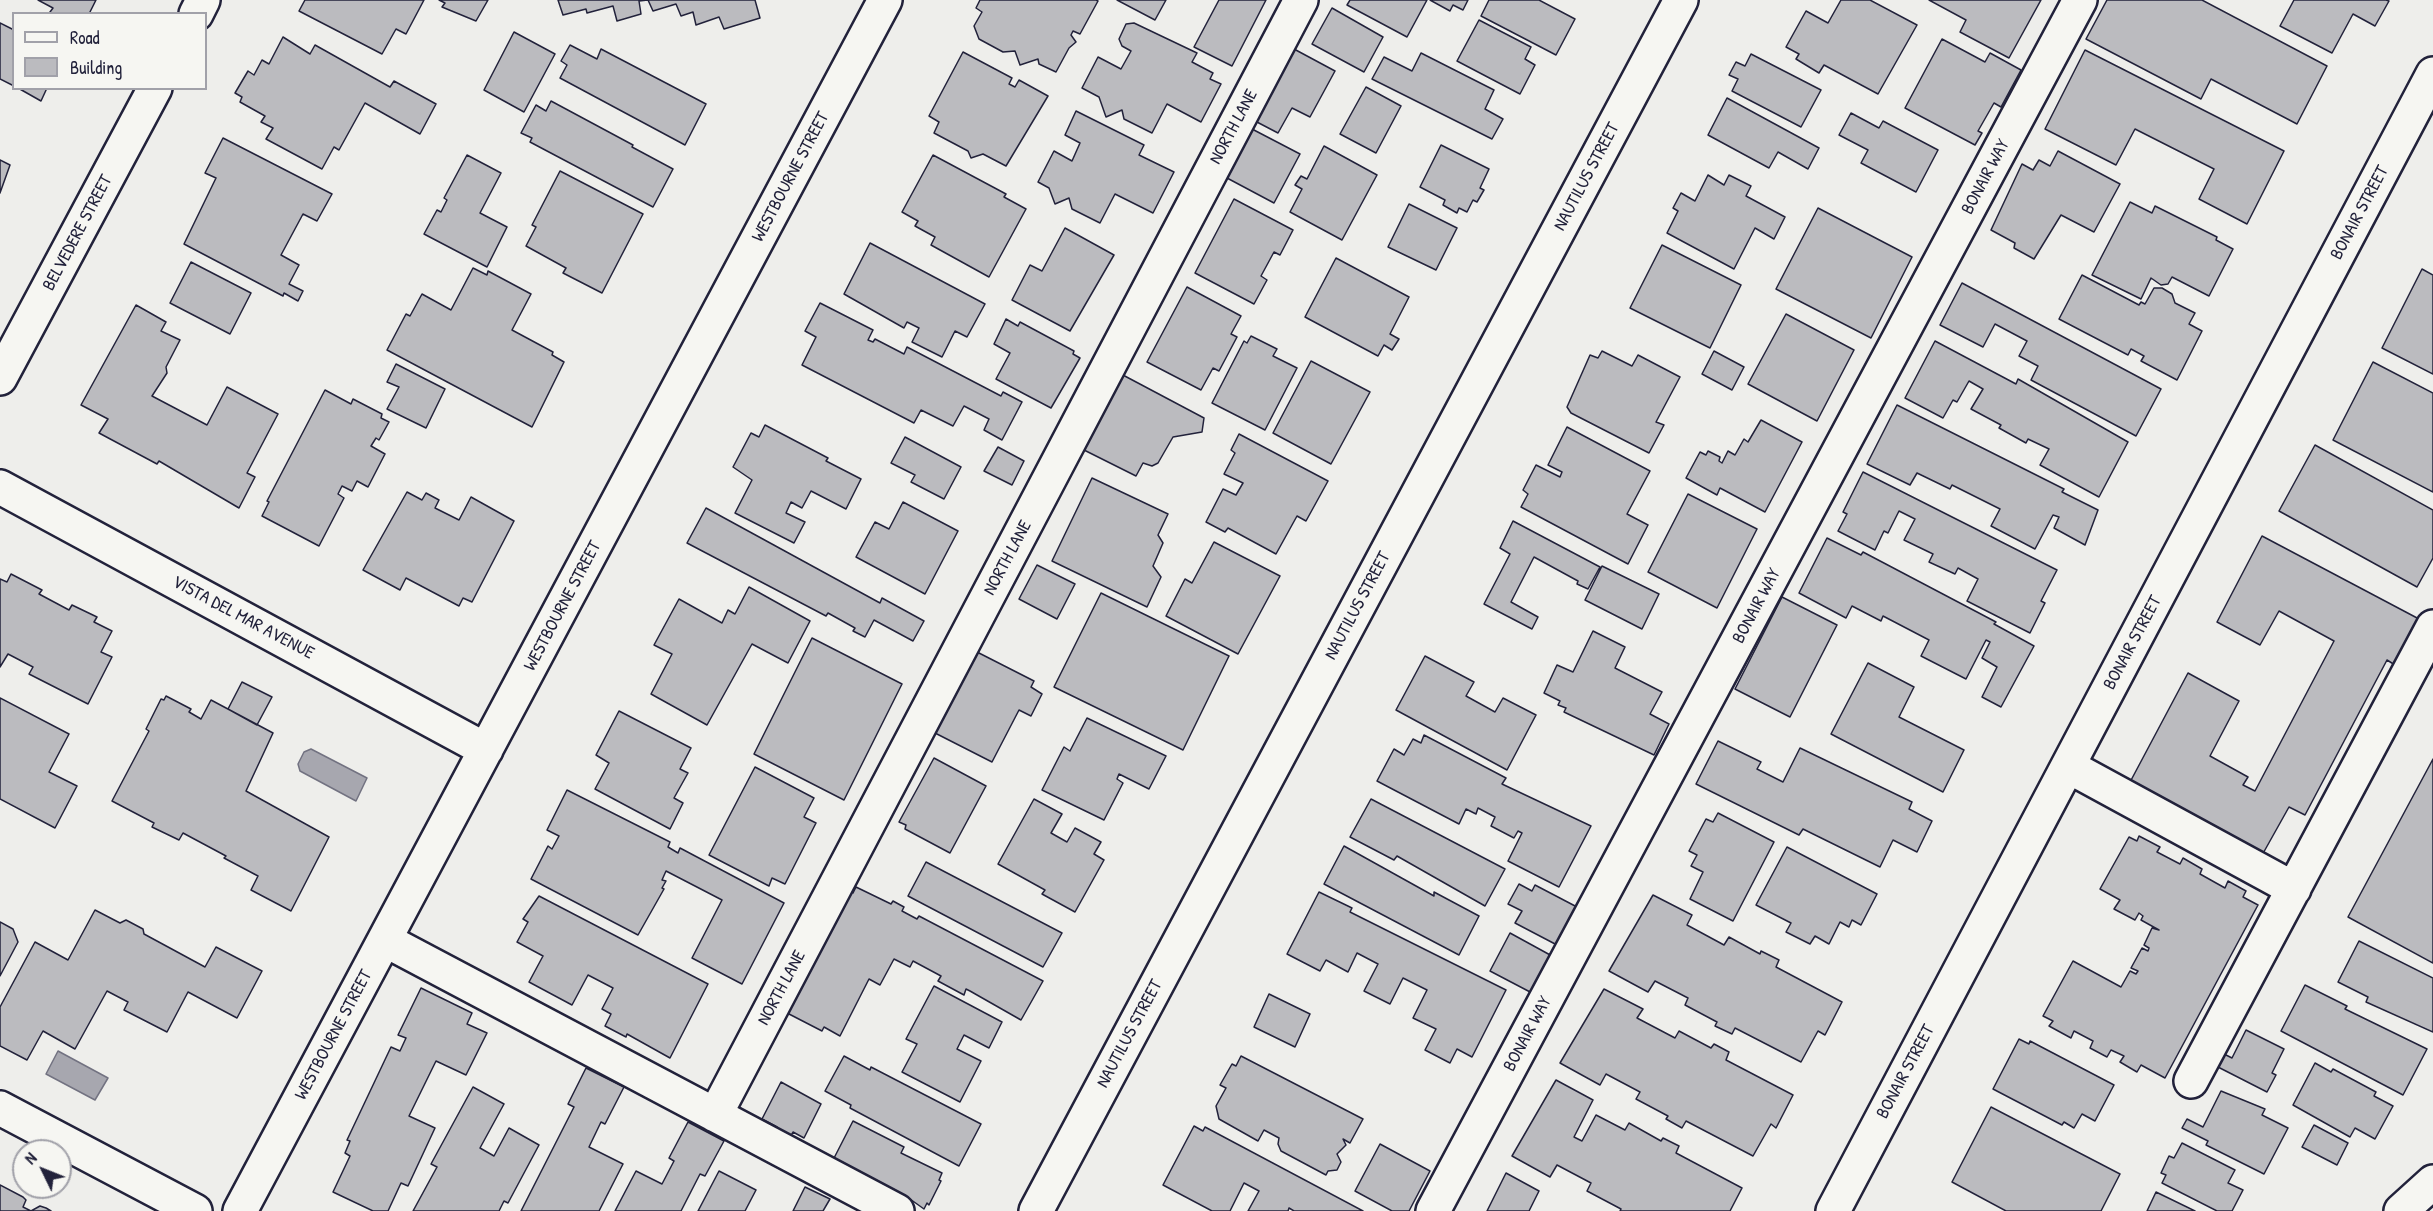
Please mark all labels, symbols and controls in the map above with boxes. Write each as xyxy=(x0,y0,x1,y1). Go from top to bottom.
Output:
legend xyxy=(12,12,207,90)
text: Road xyxy=(70,25,100,50)
text: Building xyxy=(70,55,122,80)
street label: NORTH LANE xyxy=(1205,86,1263,168)
street label: WESTBOURNE STREET xyxy=(748,108,834,246)
street label: NAUTILUS STREET xyxy=(1550,119,1624,235)
street label: BONAIR WAY xyxy=(1957,136,2015,218)
street label: BONAIR STREET xyxy=(2326,162,2394,264)
street label: BELVEDERE STREET xyxy=(38,172,118,294)
street label: NORTH LANE xyxy=(979,517,1037,599)
street label: WESTBOURNE STREET xyxy=(520,537,606,675)
street label: NAUTILUS STREET xyxy=(1321,548,1395,664)
street label: BONAIR WAY xyxy=(1728,565,1786,647)
street label: VISTA DEL MAR AVENUE xyxy=(168,572,318,664)
street label: BONAIR STREET xyxy=(2099,592,2167,694)
street label: NORTH LANE xyxy=(753,947,811,1029)
street label: WESTBOURNE STREET xyxy=(291,966,377,1104)
street label: NAUTILUS STREET xyxy=(1093,976,1167,1092)
street label: BONAIR WAY xyxy=(1499,993,1557,1075)
street label: BONAIR STREET xyxy=(1872,1021,1940,1123)
north arrow xyxy=(12,1139,72,1199)
text: N xyxy=(19,1147,41,1169)

